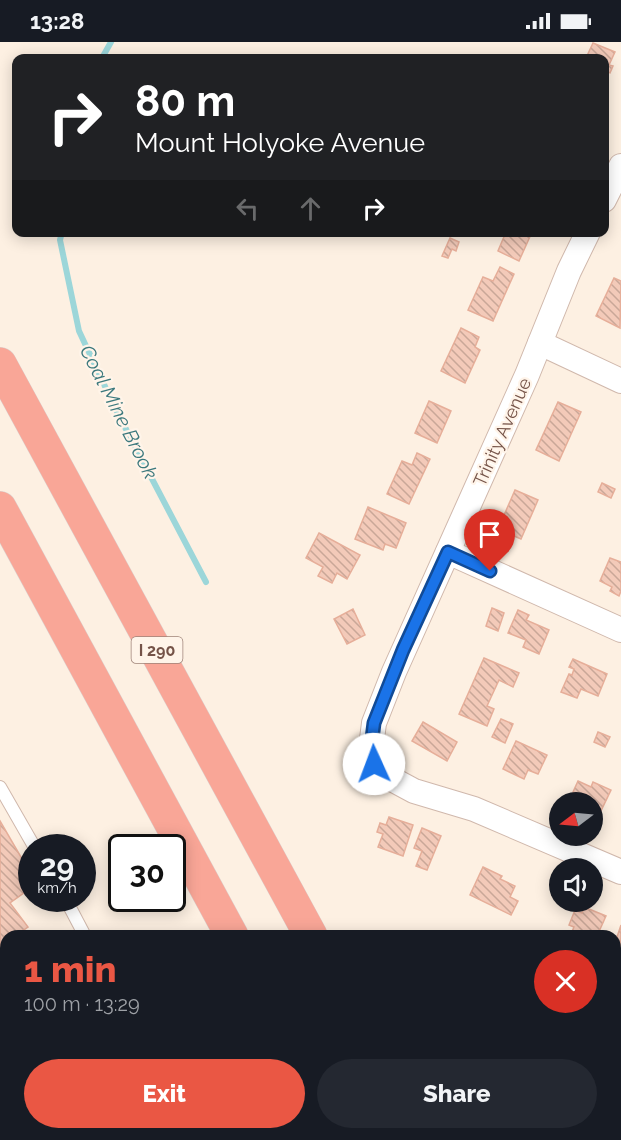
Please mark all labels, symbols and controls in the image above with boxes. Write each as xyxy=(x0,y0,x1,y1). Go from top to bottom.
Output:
text: 13:28 xyxy=(30,8,84,34)
text: 80 m xyxy=(135,77,235,126)
icon: right xyxy=(36,78,114,156)
text: Mount Holyoke Avenue xyxy=(135,127,425,158)
icon: left xyxy=(231,192,264,225)
icon: ahead xyxy=(294,192,327,225)
icon: right xyxy=(357,192,390,225)
water label: Coal Mine Brook xyxy=(75,341,163,483)
street label: Trinity Avenue xyxy=(469,374,535,489)
pin xyxy=(464,509,515,571)
icon: arrive xyxy=(473,518,506,551)
road number: I 290 xyxy=(132,637,182,663)
position arrow xyxy=(342,732,406,796)
north arrow xyxy=(549,792,603,846)
map controls xyxy=(549,792,603,912)
speed limit sign: 30 xyxy=(108,834,186,912)
text: 29 xyxy=(40,848,74,883)
button: sound xyxy=(549,858,603,912)
text: km/h xyxy=(37,879,77,897)
text: 1 min xyxy=(24,948,116,990)
button: close xyxy=(534,950,597,1013)
text: 100 m · 13:29 xyxy=(24,992,140,1016)
button: Exit xyxy=(24,1059,305,1128)
button: Share xyxy=(317,1059,597,1128)

